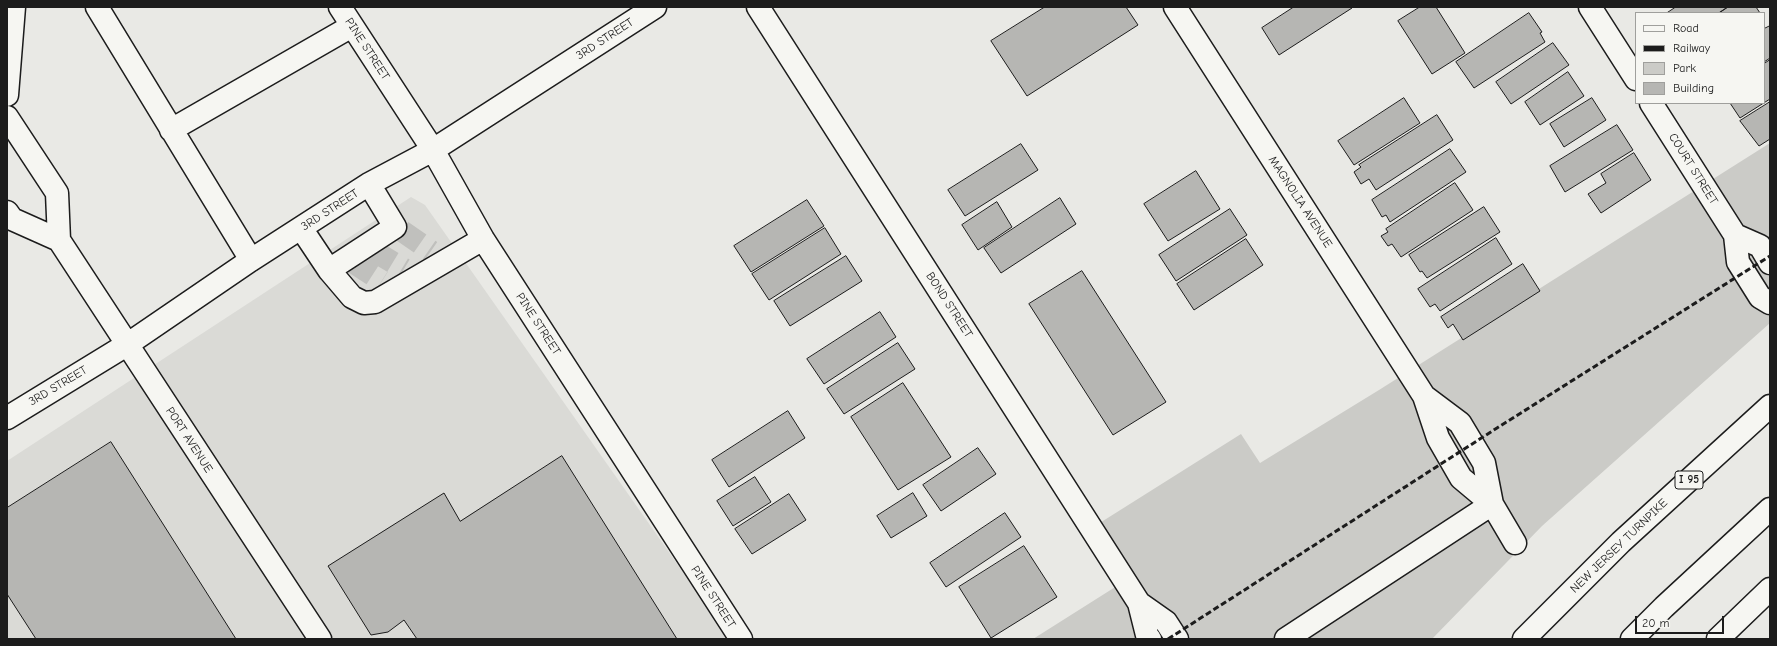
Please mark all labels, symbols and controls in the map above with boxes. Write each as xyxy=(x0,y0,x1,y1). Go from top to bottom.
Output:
legend xyxy=(1635,12,1765,104)
street label: PINE STREET xyxy=(342,15,392,83)
street label: 3RD STREET xyxy=(574,15,636,63)
text: Road xyxy=(1673,21,1699,35)
text: Railway xyxy=(1673,41,1710,55)
text: Park xyxy=(1673,61,1696,75)
text: Building xyxy=(1673,81,1714,95)
street label: COURT STREET xyxy=(1665,131,1721,207)
street label: MAGNOLIA AVENUE xyxy=(1265,153,1335,251)
street label: 3RD STREET xyxy=(299,186,361,234)
street label: BOND STREET xyxy=(922,269,976,341)
street label: PINE STREET xyxy=(513,290,563,358)
street label: 3RD STREET xyxy=(26,363,90,409)
street label: PORT AVENUE xyxy=(162,404,216,476)
road number: I 95 xyxy=(1675,471,1703,489)
street label: NEW JERSEY TURNPIKE xyxy=(1567,496,1671,596)
street label: PINE STREET xyxy=(688,563,738,631)
scale bar xyxy=(1637,608,1726,634)
text: 20 m xyxy=(1642,616,1670,630)

